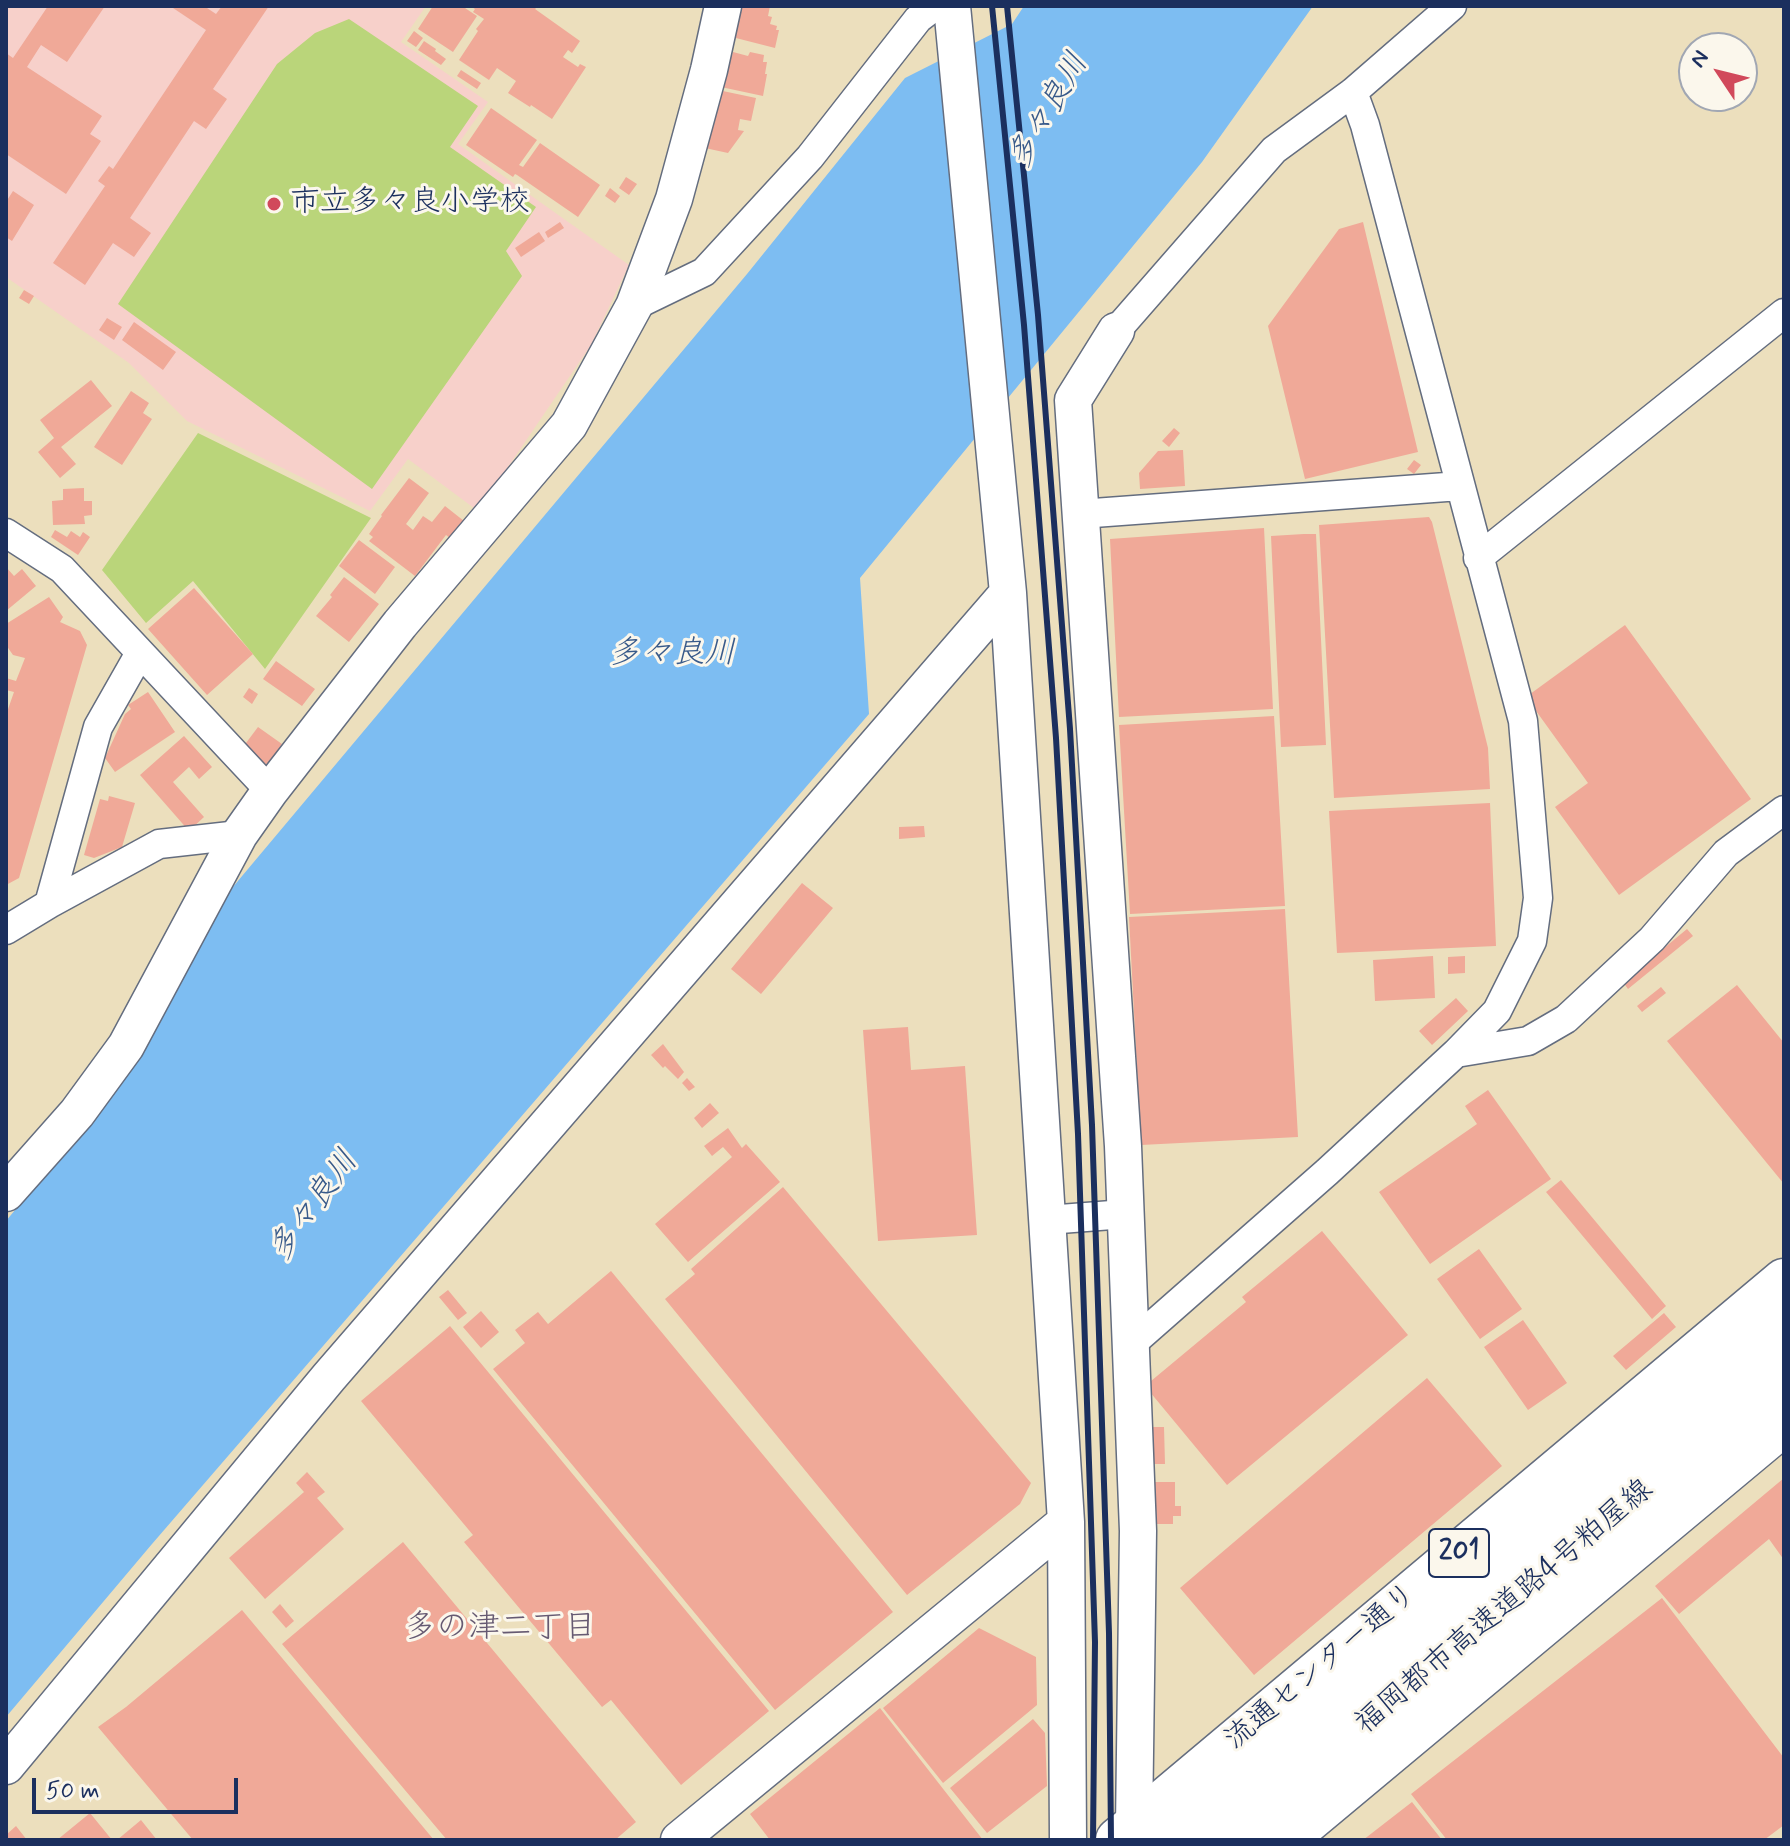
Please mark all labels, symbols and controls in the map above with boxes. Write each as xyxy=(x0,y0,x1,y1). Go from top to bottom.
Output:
north arrow xyxy=(1678,32,1758,112)
text: N xyxy=(1684,45,1716,73)
water label: 多々良川 xyxy=(1001,47,1099,177)
place label: 市立多々良小学校 xyxy=(290,186,530,222)
marker: 市立多々良小学校 xyxy=(265,195,283,213)
water label: 多々良川 xyxy=(608,636,736,674)
water label: 多々良川 xyxy=(262,1144,368,1270)
street label: 福岡都市高速道路4号粕屋線 xyxy=(1349,1473,1661,1743)
road number: 201 xyxy=(1429,1529,1489,1577)
street label: 流通センター通り xyxy=(1219,1577,1425,1759)
district label: 多の津二丁目 xyxy=(404,1610,596,1648)
scale bar xyxy=(36,1762,242,1812)
text: 50 m xyxy=(46,1776,100,1807)

